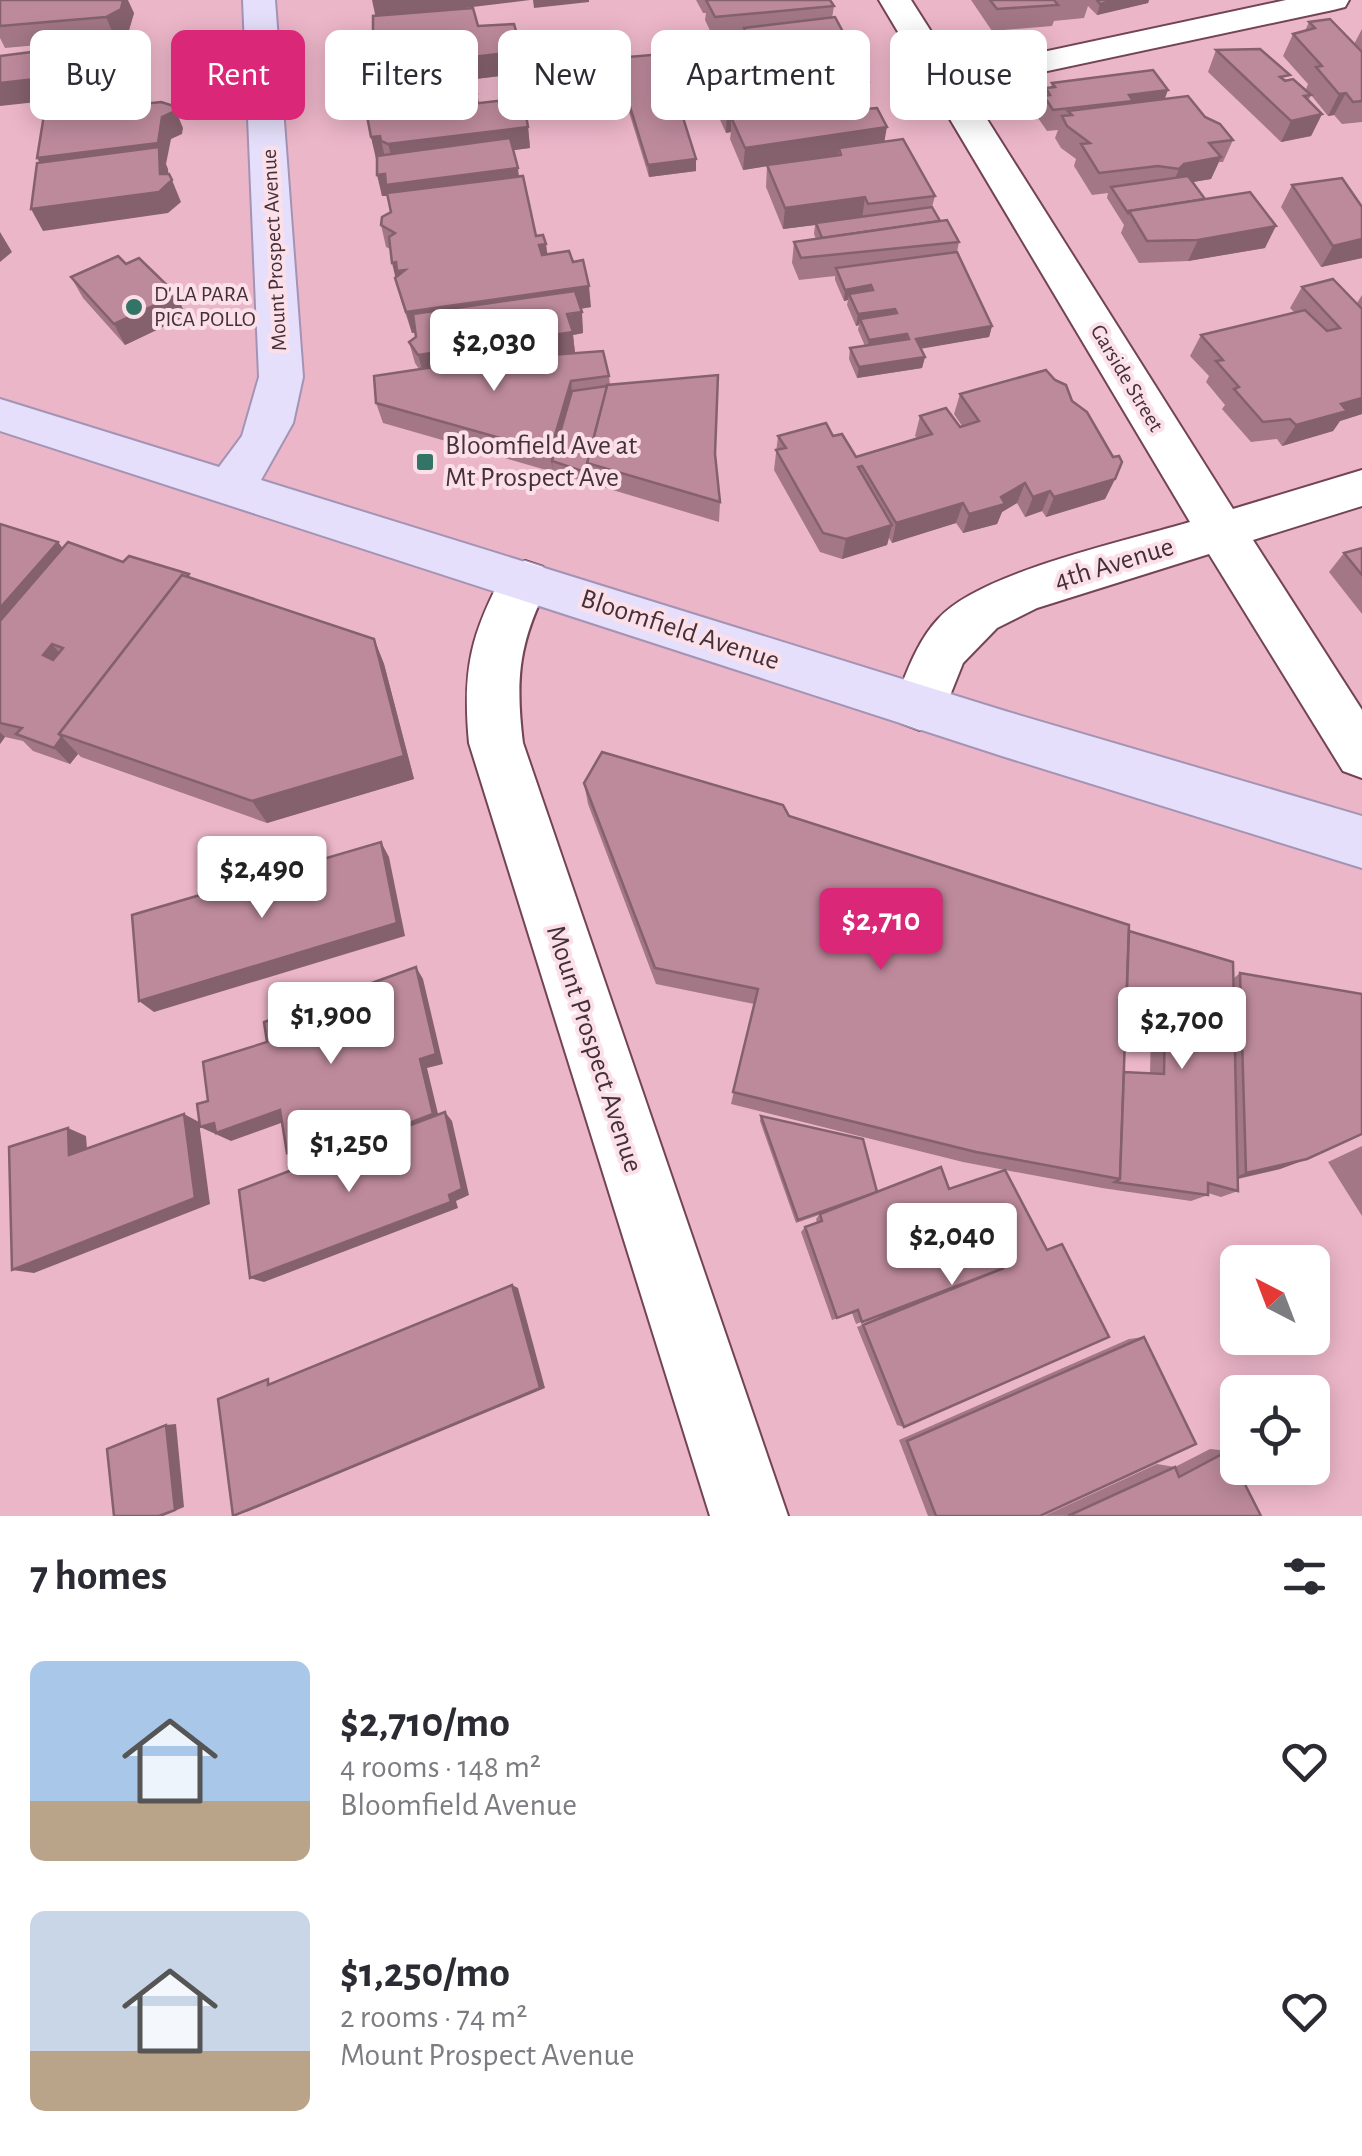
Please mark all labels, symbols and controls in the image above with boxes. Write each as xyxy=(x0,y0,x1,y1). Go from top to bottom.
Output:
chip: Buy xyxy=(30,30,151,120)
chip: Rent xyxy=(171,30,305,120)
chip: Filters xyxy=(325,30,478,120)
chip: New xyxy=(498,30,631,120)
chip: Apartment xyxy=(651,30,870,120)
chip: House xyxy=(890,30,1047,120)
street label: Mount Prospect Avenue xyxy=(258,148,290,352)
place label: D' LA PARA PICA POLLO xyxy=(154,283,256,330)
marker: D' LA PARA PICA POLLO xyxy=(123,296,145,318)
pin: $2,030 xyxy=(413,309,575,394)
street label: Garside Street xyxy=(1087,321,1167,435)
text: $2,030 xyxy=(452,325,536,357)
place label: Bloomfield Ave at Mt Prospect Ave xyxy=(445,432,637,492)
marker: Bloomfield Ave at Mt Prospect Ave xyxy=(414,451,436,473)
street label: 4th Avenue xyxy=(1051,533,1177,595)
street label: Bloomfield Avenue xyxy=(577,585,783,675)
pin: $2,490 xyxy=(181,836,343,921)
text: $2,490 xyxy=(219,852,305,884)
pin: $2,710 xyxy=(800,888,962,973)
text: $2,710 xyxy=(842,904,920,936)
street label: Mount Prospect Avenue xyxy=(541,922,647,1176)
pin: $1,900 xyxy=(250,982,412,1067)
pin: $2,700 xyxy=(1101,987,1263,1072)
text: $1,900 xyxy=(290,998,372,1030)
text: $2,700 xyxy=(1140,1003,1224,1035)
pin: $1,250 xyxy=(268,1110,430,1195)
text: $1,250 xyxy=(310,1126,388,1158)
pin: $2,040 xyxy=(871,1203,1033,1288)
text: $2,040 xyxy=(909,1219,995,1251)
north arrow xyxy=(1220,1245,1330,1355)
map controls xyxy=(1220,1245,1330,1485)
button: locate xyxy=(1220,1375,1330,1485)
icon: filters xyxy=(1277,1549,1332,1604)
text: 7 homes xyxy=(30,1555,167,1597)
icon: home xyxy=(110,1701,230,1821)
text: $2,710/mo xyxy=(340,1702,510,1744)
icon: heart xyxy=(1277,1734,1332,1789)
text: 4 rooms · 148 m² xyxy=(340,1751,541,1783)
text: Bloomfield Avenue xyxy=(340,1789,577,1821)
icon: home xyxy=(110,1951,230,2071)
text: $1,250/mo xyxy=(340,1952,510,1994)
icon: heart xyxy=(1277,1984,1332,2039)
text: 2 rooms · 74 m² xyxy=(340,2001,527,2033)
text: Mount Prospect Avenue xyxy=(340,2039,635,2071)

